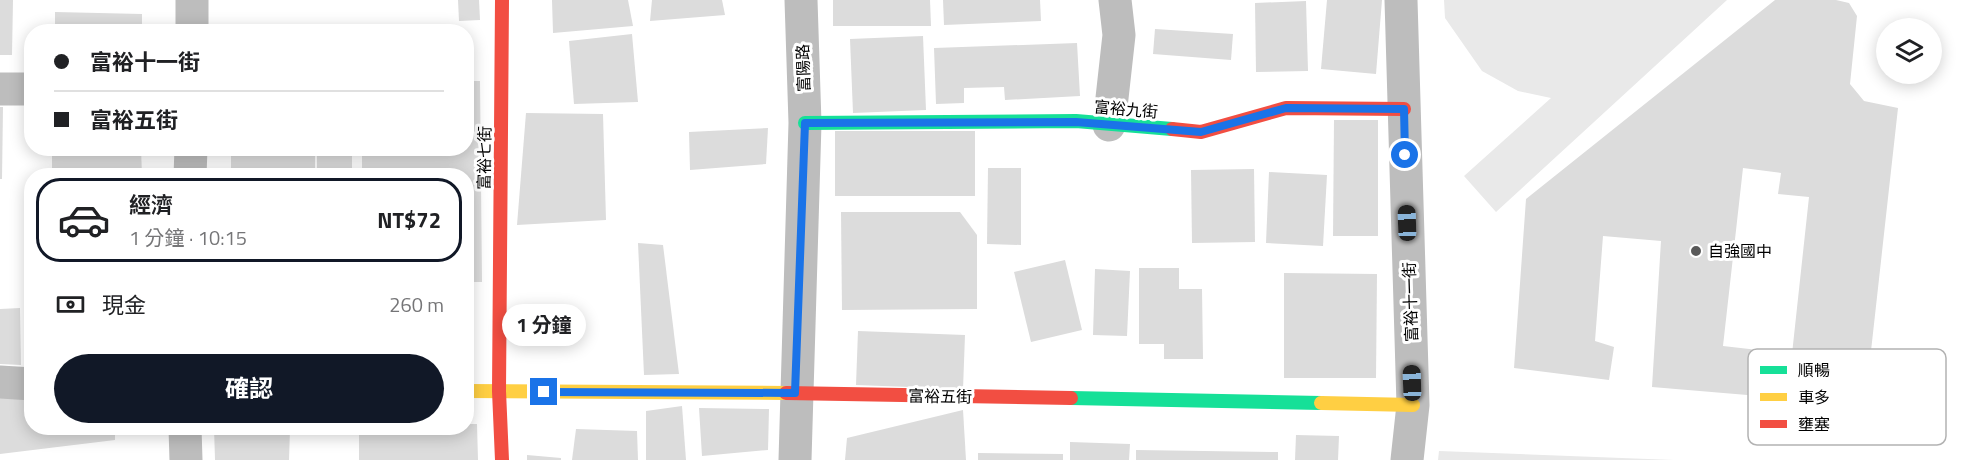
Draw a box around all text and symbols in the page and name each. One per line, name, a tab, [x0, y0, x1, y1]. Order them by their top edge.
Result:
map controls	[1876, 18, 1942, 84]
button: layers	[1876, 18, 1942, 84]
street label: 富陽路	[790, 44, 816, 92]
text: 富裕十一街	[90, 45, 200, 79]
street label: 富裕九街	[1093, 94, 1159, 124]
text: 富裕五街	[90, 103, 178, 137]
street label: 富裕七街	[471, 126, 497, 190]
route start	[1391, 141, 1418, 168]
text: 經濟	[129, 188, 173, 222]
icon: car	[57, 193, 111, 247]
text: NT$72	[377, 203, 441, 237]
car	[1397, 205, 1417, 241]
text: 1 分鐘 · 10:15	[129, 222, 247, 253]
place label: 自強國中	[1708, 239, 1772, 263]
marker: 自強國中	[1689, 244, 1703, 258]
street label: 富裕十一街	[1397, 262, 1423, 342]
icon: cash	[54, 288, 87, 321]
text: 現金	[102, 288, 146, 322]
text: 260 m	[389, 289, 444, 320]
callout: 1 分鐘	[502, 305, 586, 347]
text: 1 分鐘	[516, 309, 572, 340]
legend	[1748, 349, 1946, 445]
button: 確認	[54, 354, 444, 423]
text: 順暢	[1798, 358, 1830, 382]
car	[1402, 365, 1422, 401]
route end	[530, 378, 557, 405]
street label: 富裕五街	[908, 383, 972, 409]
text: 車多	[1798, 385, 1830, 409]
text: 壅塞	[1798, 412, 1830, 436]

